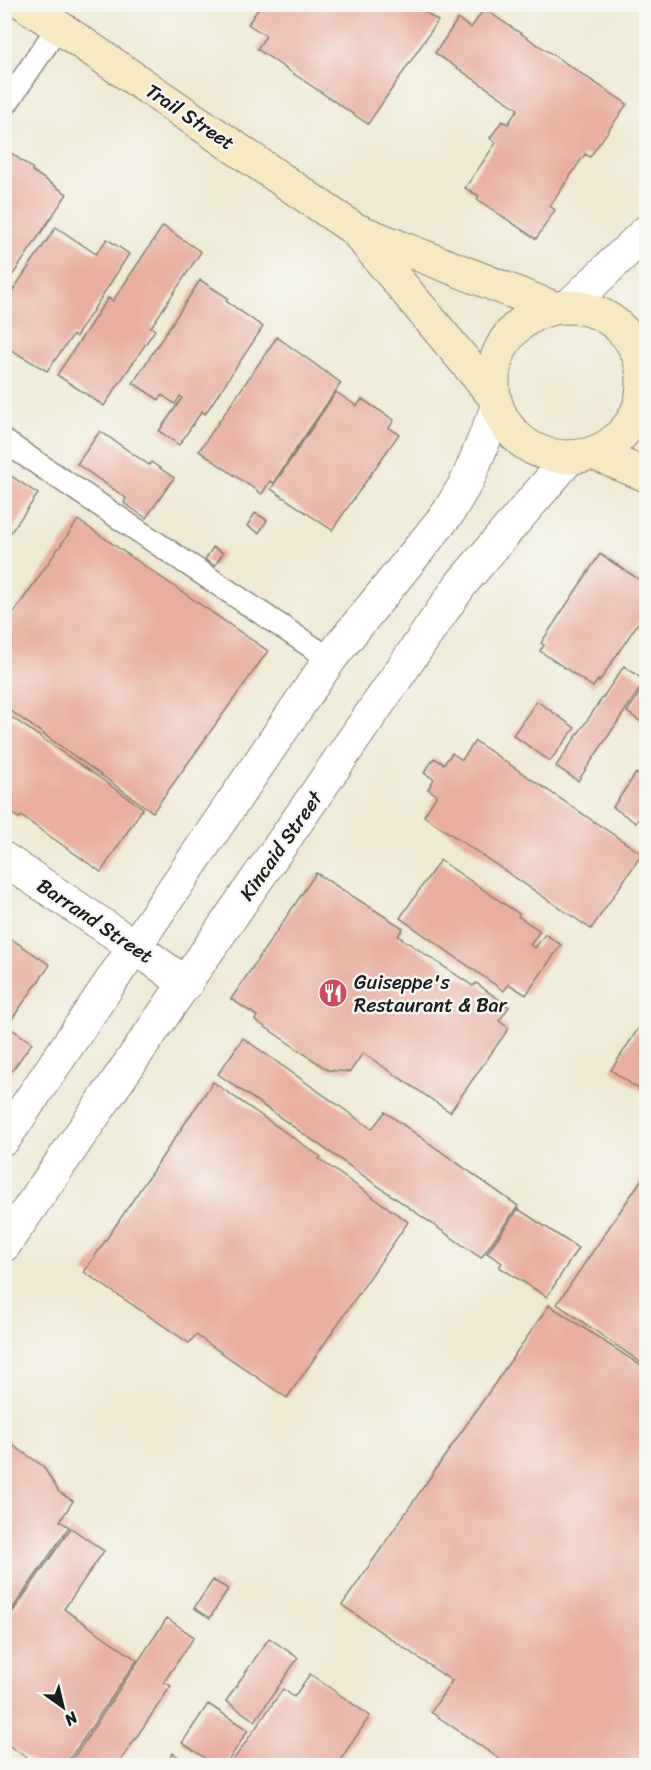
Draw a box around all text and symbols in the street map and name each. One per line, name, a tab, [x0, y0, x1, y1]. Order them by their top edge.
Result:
street label: Trail Street	[138, 74, 242, 160]
street label: Kincaid Street	[230, 783, 333, 908]
street label: Barrand Street	[29, 869, 161, 973]
place label: Guiseppe's Restaurant & Bar	[354, 965, 508, 1023]
restaurant icon: Guiseppe's Restaurant & Bar	[317, 977, 349, 1009]
north arrow	[33, 1677, 93, 1737]
text: N	[58, 1703, 85, 1735]

